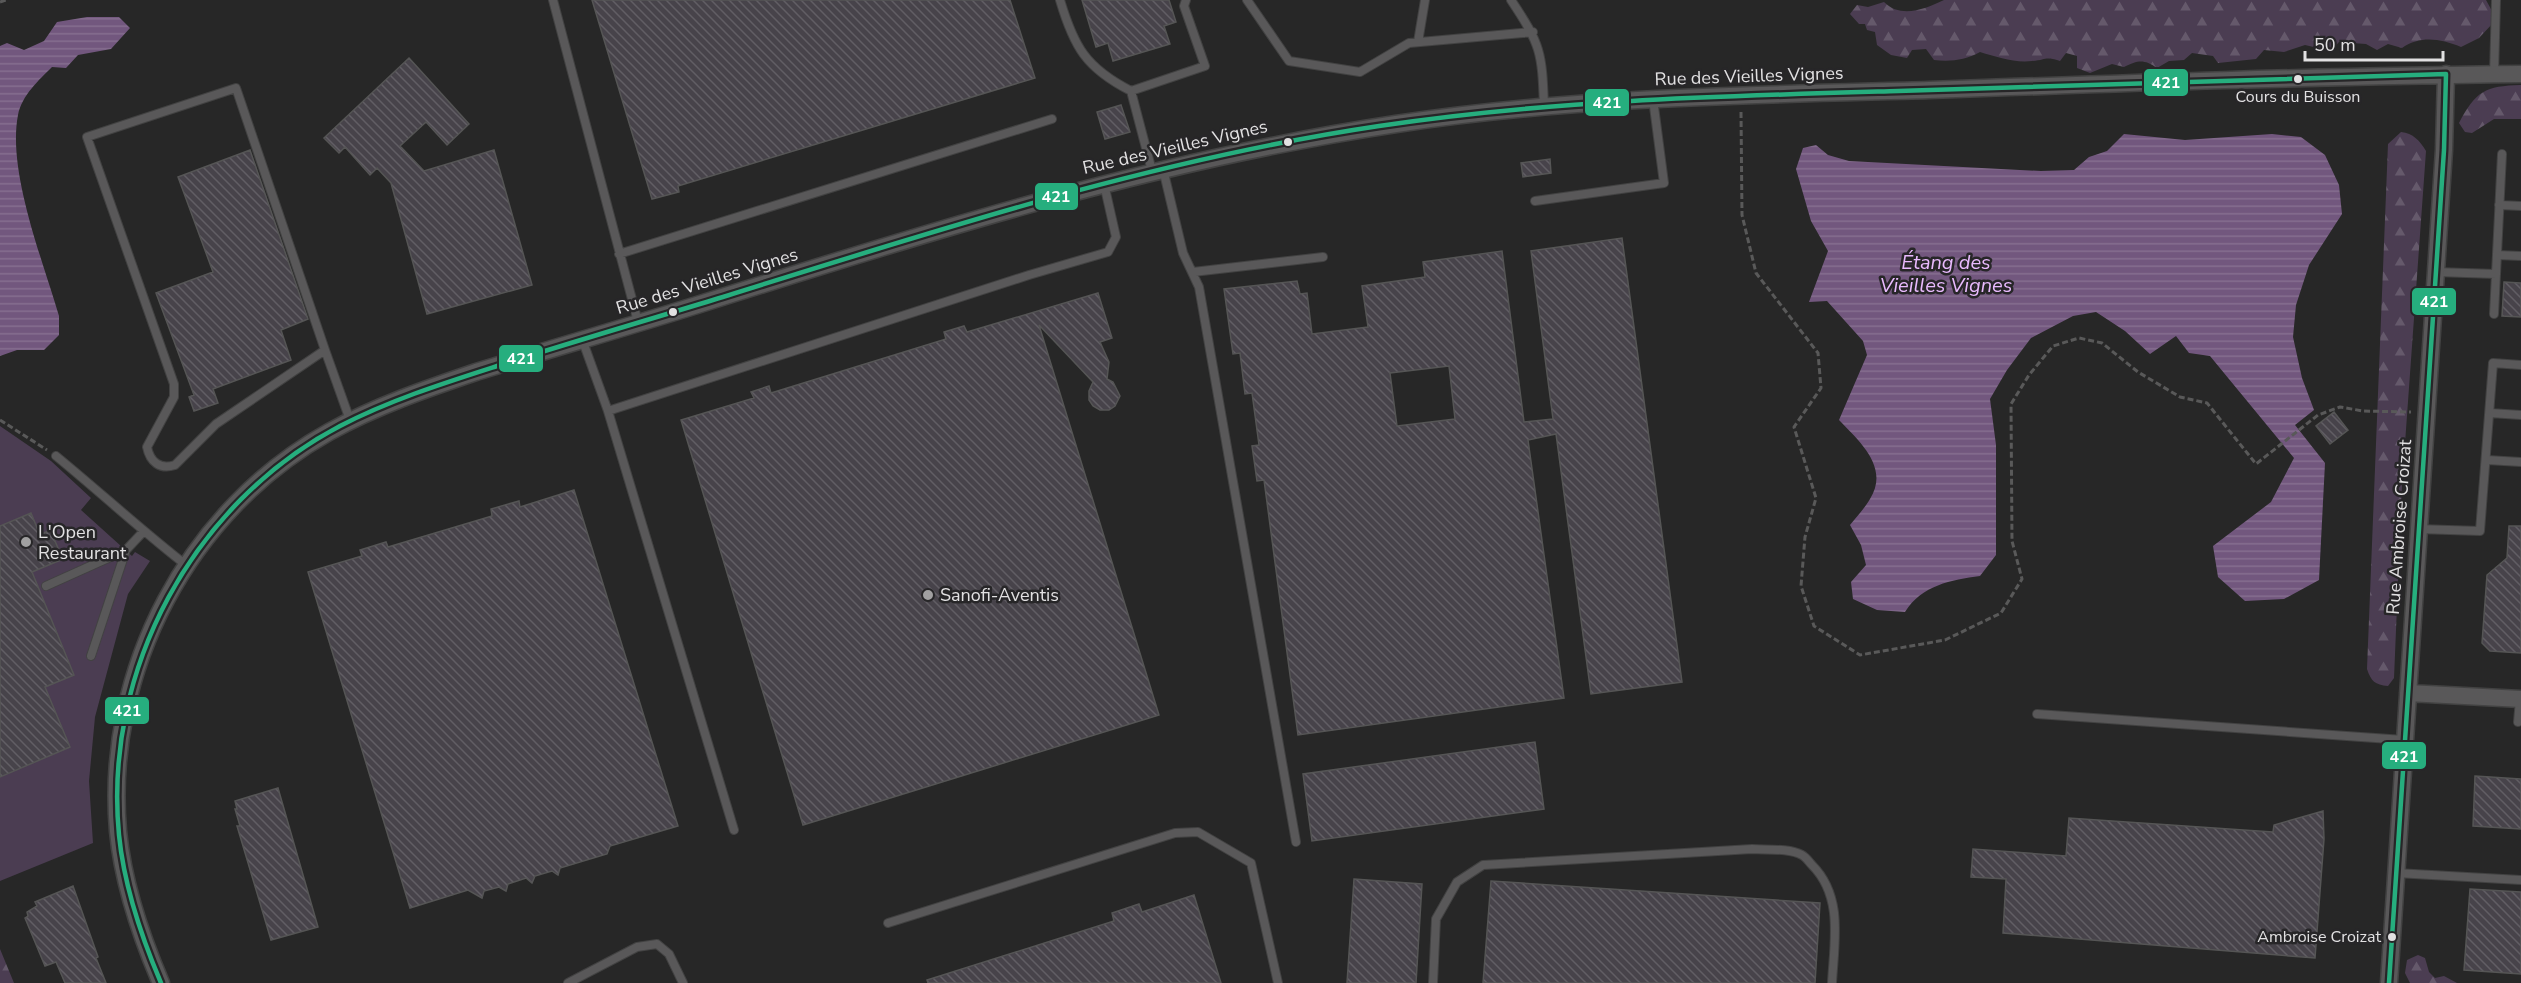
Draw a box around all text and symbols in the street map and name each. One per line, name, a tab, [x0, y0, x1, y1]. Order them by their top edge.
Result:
scale bar	[2305, 24, 2443, 62]
text: 50 m	[2314, 33, 2356, 57]
street label: Rue des Vieilles Vignes	[1654, 61, 1844, 91]
line badge: 421	[2143, 68, 2189, 97]
text: 421	[2152, 72, 2180, 94]
marker: Cours du Buisson	[2292, 73, 2304, 85]
place label: Cours du Buisson	[2236, 86, 2360, 108]
line badge: 421	[1584, 88, 1630, 117]
text: 421	[1593, 92, 1621, 114]
street label: Rue des Vieilles Vignes	[1080, 114, 1270, 180]
unlabelled marker	[1282, 136, 1294, 148]
line badge: 421	[1034, 182, 1079, 211]
text: 421	[1042, 186, 1070, 208]
street label: Rue des Vieilles Vignes	[613, 242, 801, 320]
water label: Étang des Vieilles Vignes	[1880, 249, 2012, 299]
line badge: 421	[2411, 287, 2457, 316]
text: 421	[2420, 291, 2448, 313]
unlabelled marker	[667, 306, 679, 318]
line badge: 421	[498, 344, 544, 373]
text: 421	[507, 348, 535, 370]
street label: Rue Ambroise Croizat	[2381, 438, 2417, 615]
place label: L'Open Restaurant	[38, 520, 127, 565]
marker: L'Open Restaurant	[19, 535, 33, 549]
place label: Sanofi-Aventis	[940, 583, 1059, 607]
marker: Sanofi-Aventis	[921, 588, 935, 602]
line badge: 421	[104, 696, 150, 725]
text: 421	[113, 700, 141, 722]
line badge: 421	[2381, 741, 2427, 770]
text: 421	[2390, 746, 2418, 768]
place label: Ambroise Croizat	[2257, 926, 2381, 948]
marker: Ambroise Croizat	[2386, 931, 2398, 943]

